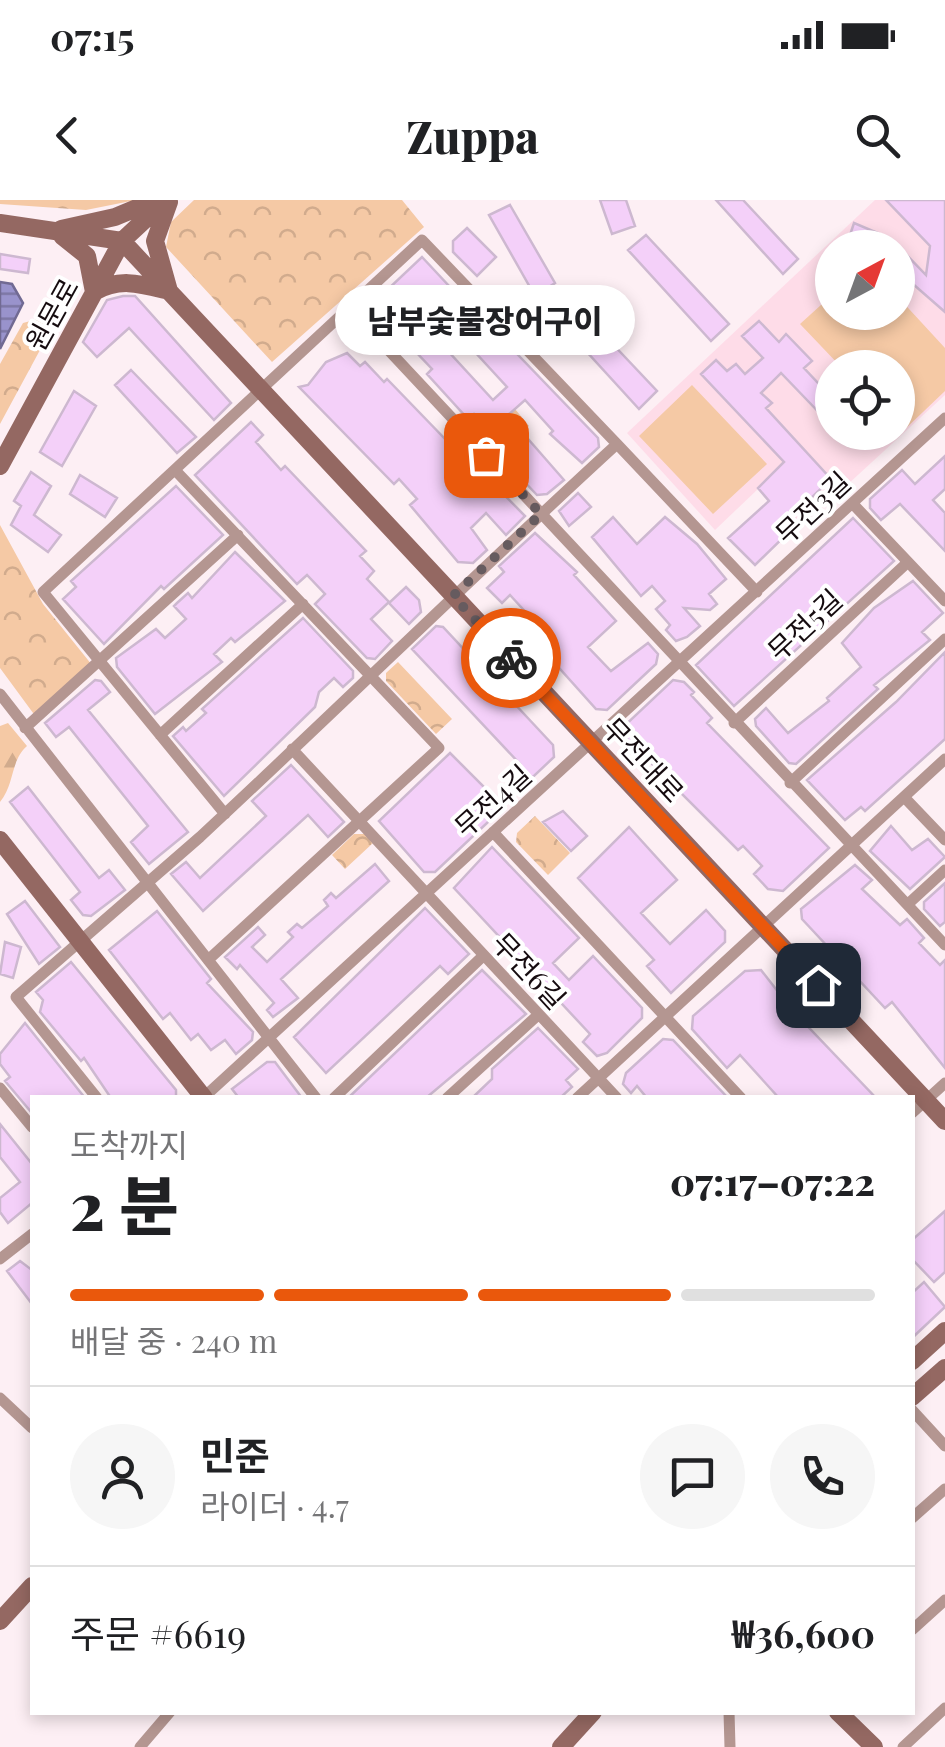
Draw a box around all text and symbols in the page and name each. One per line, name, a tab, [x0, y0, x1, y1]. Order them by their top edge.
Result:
text: 07:15	[50, 10, 134, 61]
text: Zuppa	[406, 105, 539, 165]
icon: back	[40, 108, 95, 163]
icon: search	[850, 108, 905, 163]
north arrow	[815, 230, 915, 330]
map controls	[815, 230, 915, 450]
street label: 원문로	[16, 271, 86, 357]
callout: 남부숯불장어구이	[336, 285, 636, 355]
text: 남부숯불장어구이	[367, 298, 603, 341]
button: locate	[815, 350, 915, 450]
pin	[444, 413, 529, 498]
icon: bag	[459, 428, 514, 483]
street label: 무전3길	[767, 463, 857, 551]
street label: 무전5길	[759, 580, 849, 668]
courier	[461, 608, 561, 708]
icon: bike	[484, 631, 539, 686]
street label: 무전대로	[595, 709, 693, 809]
street label: 무전4길	[446, 756, 538, 844]
street label: 무전6길	[485, 924, 575, 1016]
pin	[776, 943, 861, 1028]
icon: home	[791, 958, 846, 1013]
text: 도착까지	[70, 1122, 188, 1165]
text: 07:17–07:22	[670, 1155, 875, 1206]
text: 2 분	[70, 1160, 179, 1246]
text: 배달 중 · 240 m	[70, 1318, 277, 1361]
button: person	[70, 1424, 175, 1529]
button: chat	[640, 1424, 745, 1529]
button: phone	[770, 1424, 875, 1529]
text: 민준	[200, 1429, 270, 1480]
text: 라이더 · 4.7	[200, 1483, 349, 1526]
text: 주문 #6619	[70, 1607, 246, 1658]
text: ₩36,600	[732, 1607, 875, 1658]

